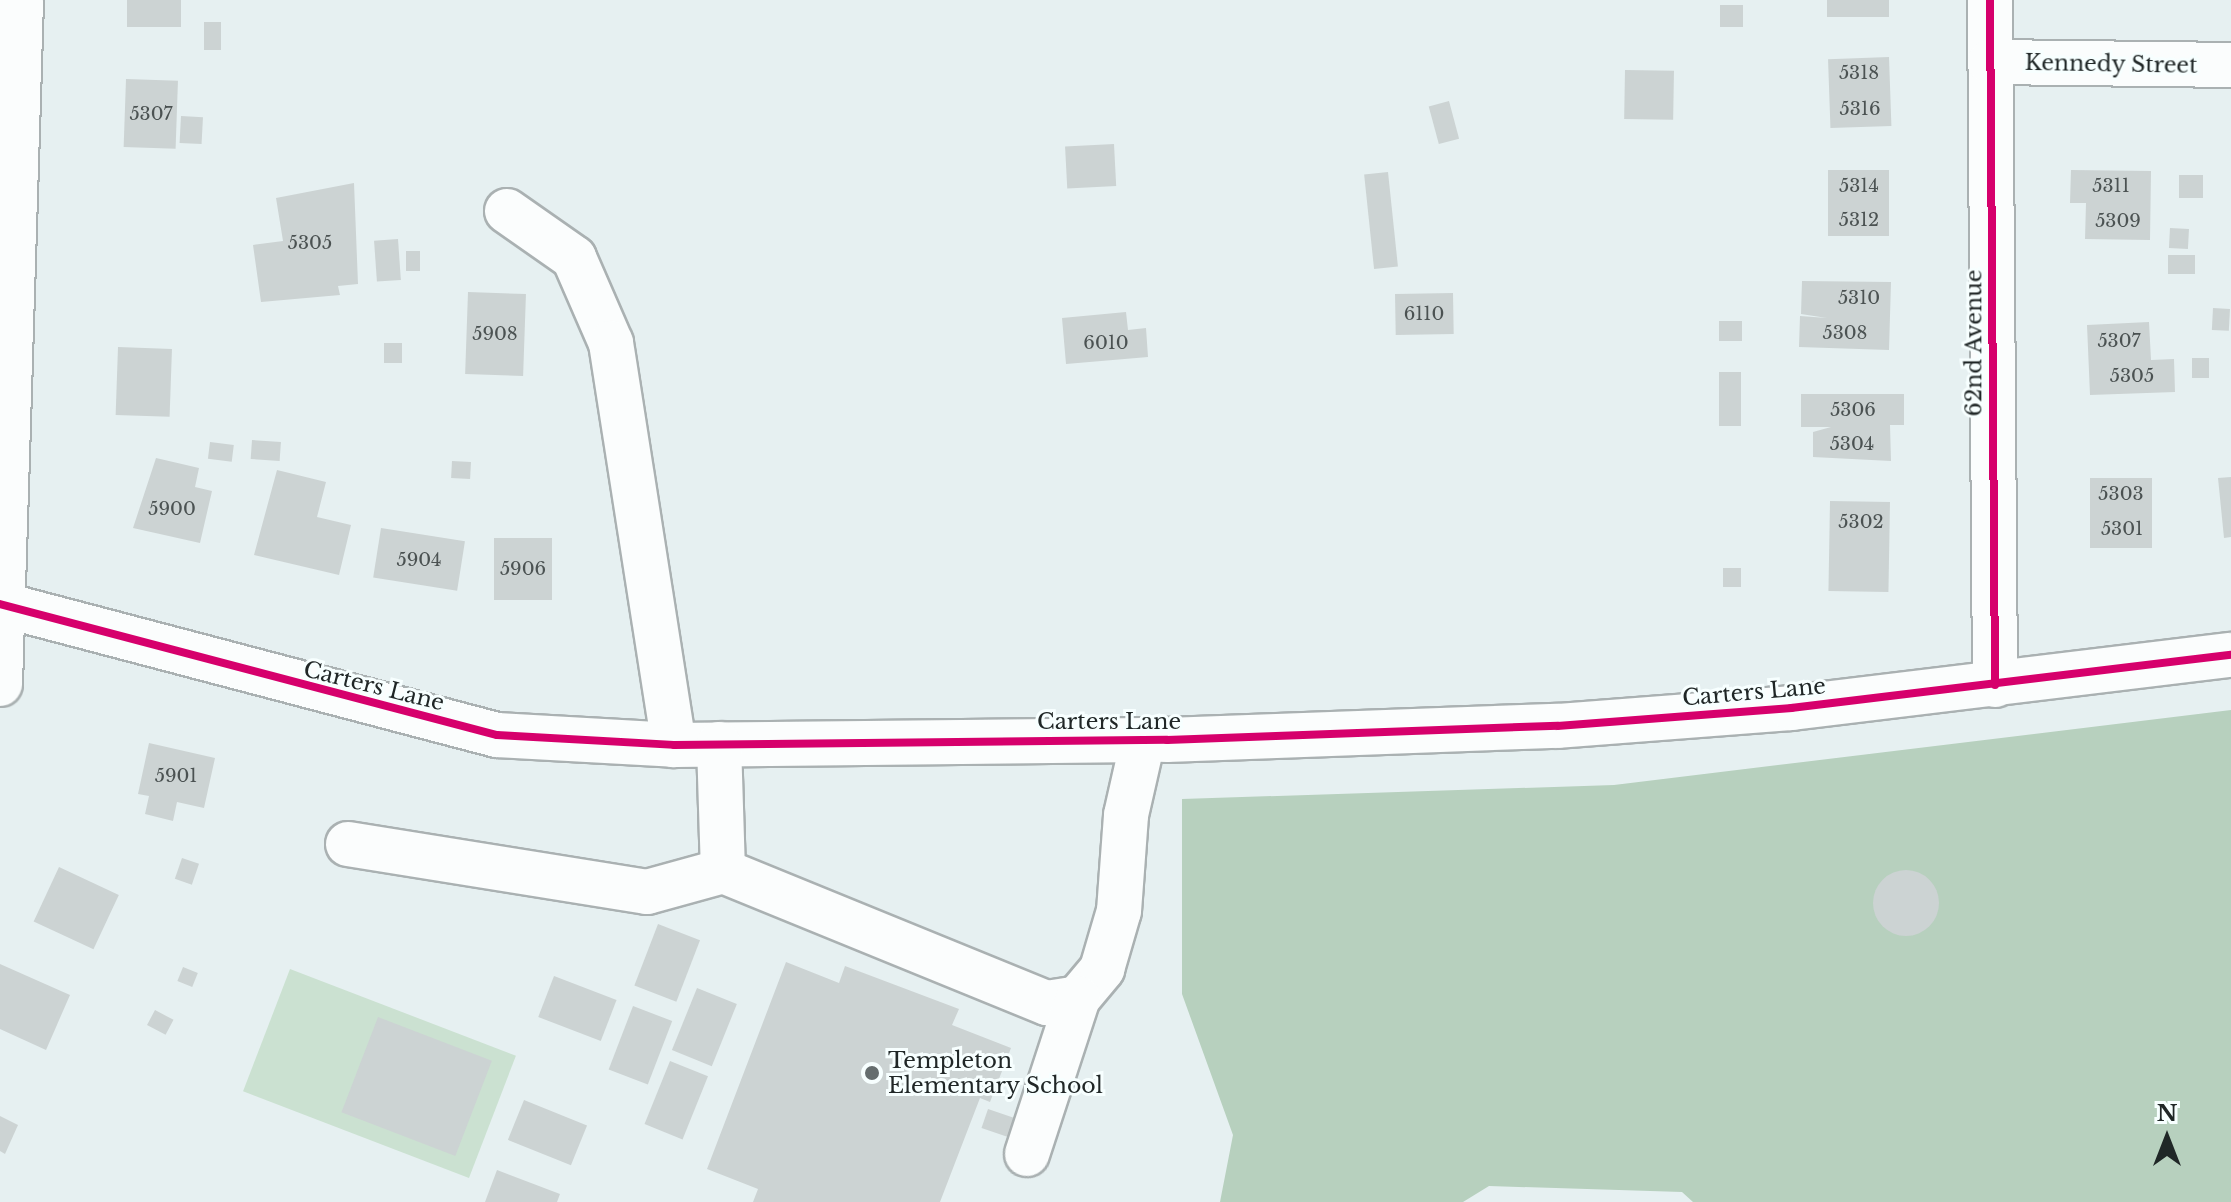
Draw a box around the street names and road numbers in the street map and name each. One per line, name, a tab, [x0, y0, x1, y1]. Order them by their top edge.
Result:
street label: Kennedy Street	[2024, 49, 2198, 79]
street label: 62nd Avenue	[1961, 269, 1987, 417]
street label: Carters Lane	[301, 656, 447, 716]
street label: Carters Lane	[1681, 673, 1827, 711]
street label: Carters Lane	[1037, 709, 1181, 735]

